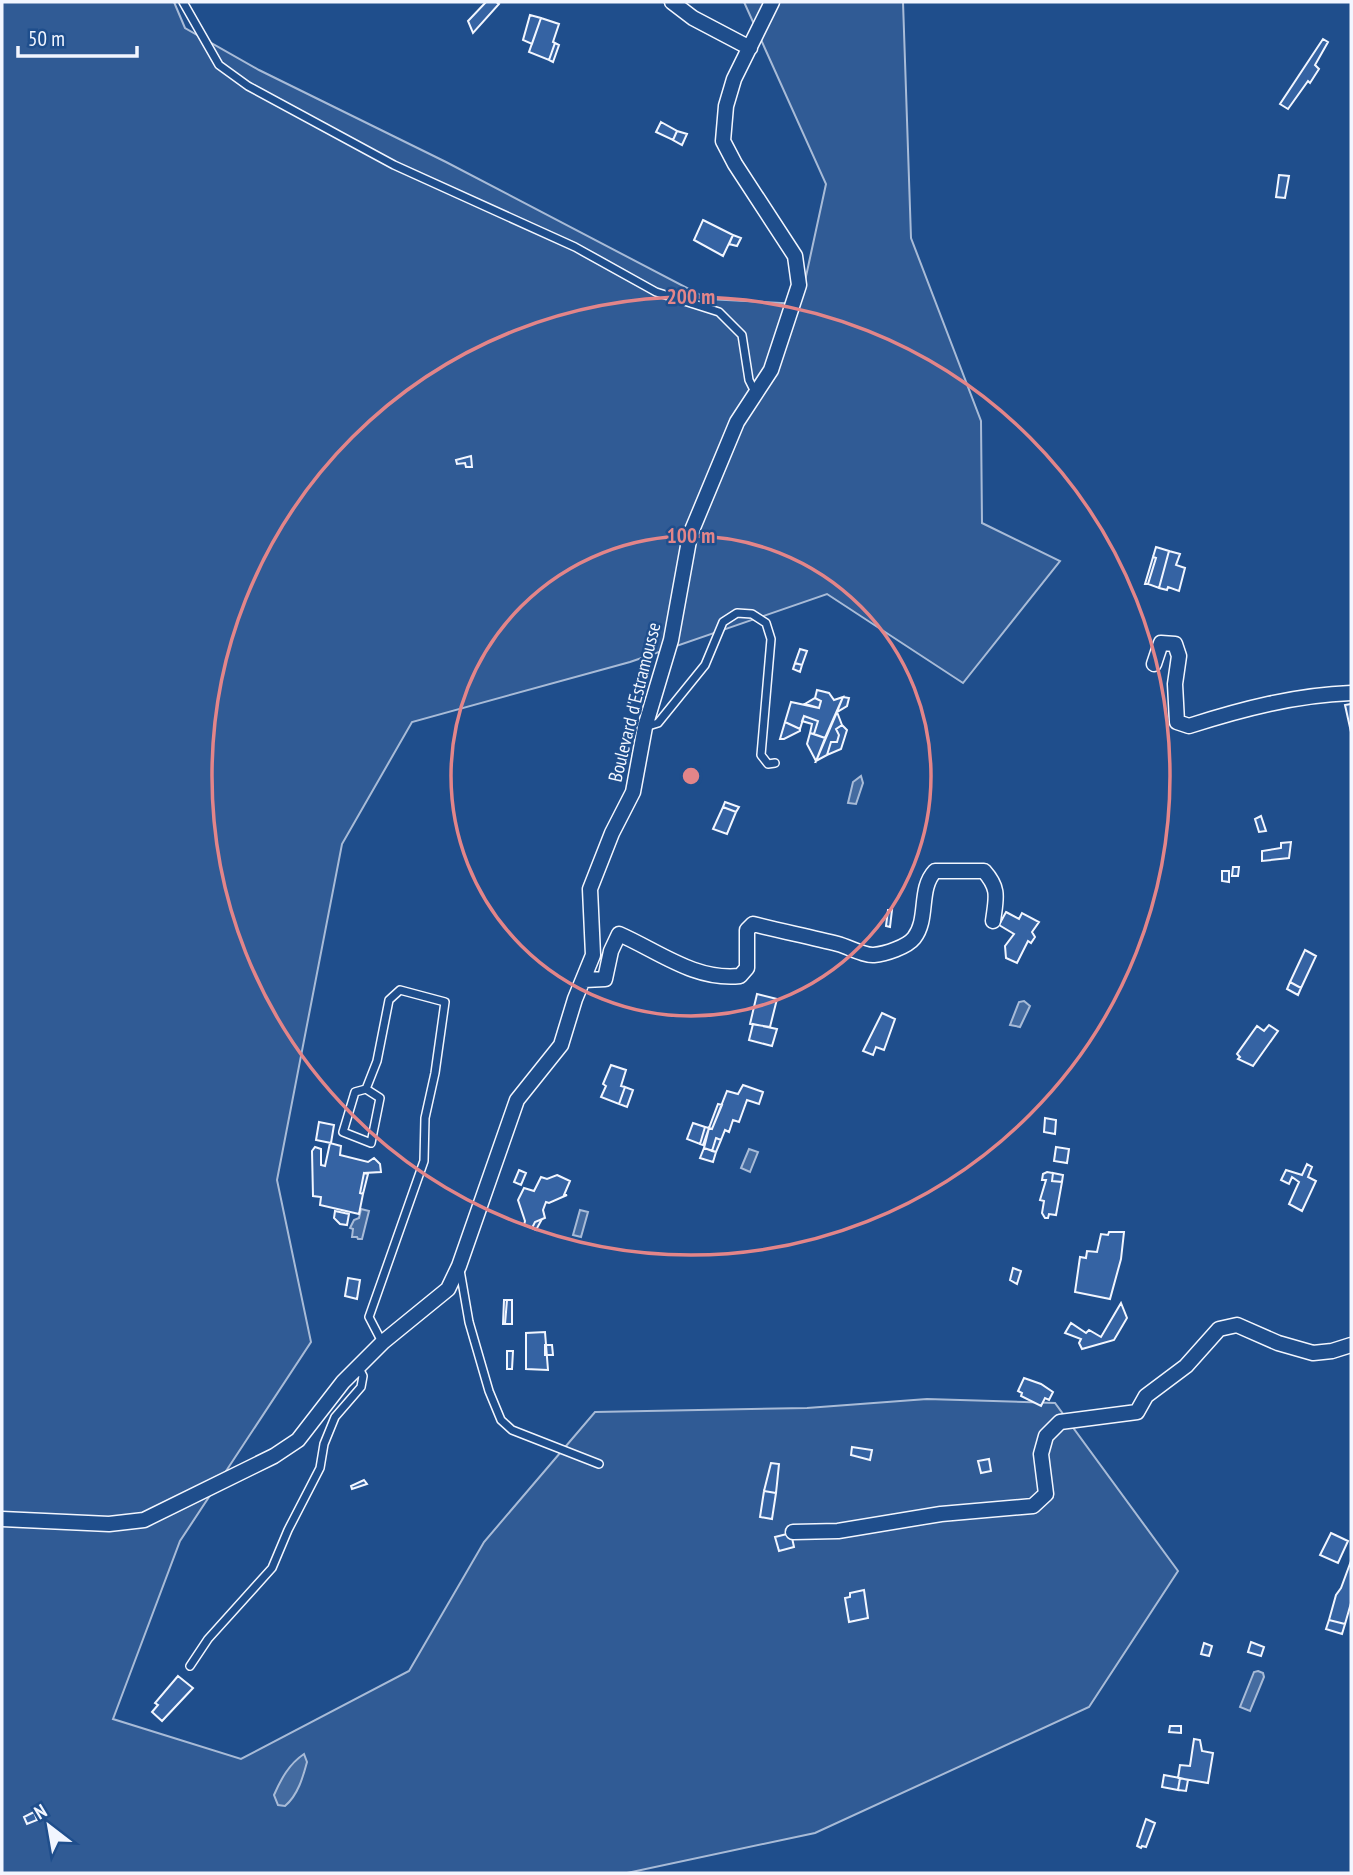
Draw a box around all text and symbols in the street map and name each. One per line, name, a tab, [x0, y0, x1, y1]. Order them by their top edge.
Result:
scale bar	[18, 14, 136, 58]
text: 50 m	[28, 25, 65, 52]
text: 200 m	[667, 283, 715, 310]
text: 100 m	[667, 522, 715, 549]
street label: Boulevard d'Estramousse	[603, 620, 665, 784]
centre of rings	[679, 764, 703, 788]
north arrow	[14, 1791, 84, 1861]
text: N	[30, 1798, 51, 1824]

